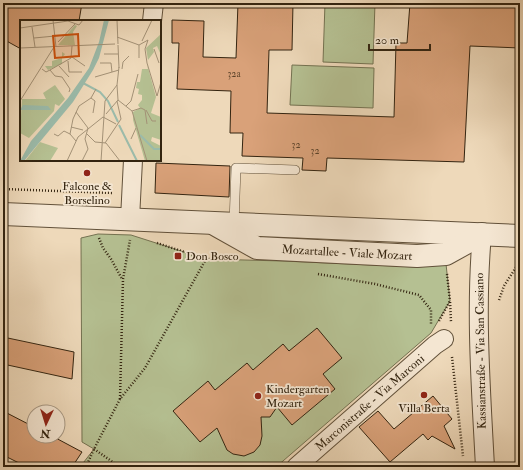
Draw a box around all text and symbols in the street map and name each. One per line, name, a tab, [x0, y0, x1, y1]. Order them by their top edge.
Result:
inset map	[20, 20, 161, 161]
scale bar	[369, 26, 430, 52]
text: 20 m	[375, 33, 400, 48]
house number: 32a	[227, 68, 241, 80]
house number: 32	[292, 139, 300, 151]
house number: 32	[311, 145, 319, 157]
marker: Falcone & Borselino	[82, 168, 92, 178]
place label: Falcone & Borselino	[62, 179, 112, 208]
street label: Mozartallee - Viale Mozart	[281, 242, 413, 264]
place label: Don Bosco	[186, 249, 239, 264]
marker: Don Bosco	[173, 251, 183, 261]
street label: Kassianstraße - Via San Cassiano	[472, 273, 490, 429]
street label: Marconistraße - Via Marconi	[312, 351, 428, 455]
place label: Kindergarten Mozart	[266, 382, 329, 411]
marker: Villa Berta	[419, 390, 429, 400]
marker: Kindergarten Mozart	[253, 391, 263, 401]
place label: Villa Berta	[398, 401, 451, 416]
north arrow	[26, 404, 66, 444]
text: N	[39, 427, 52, 440]

